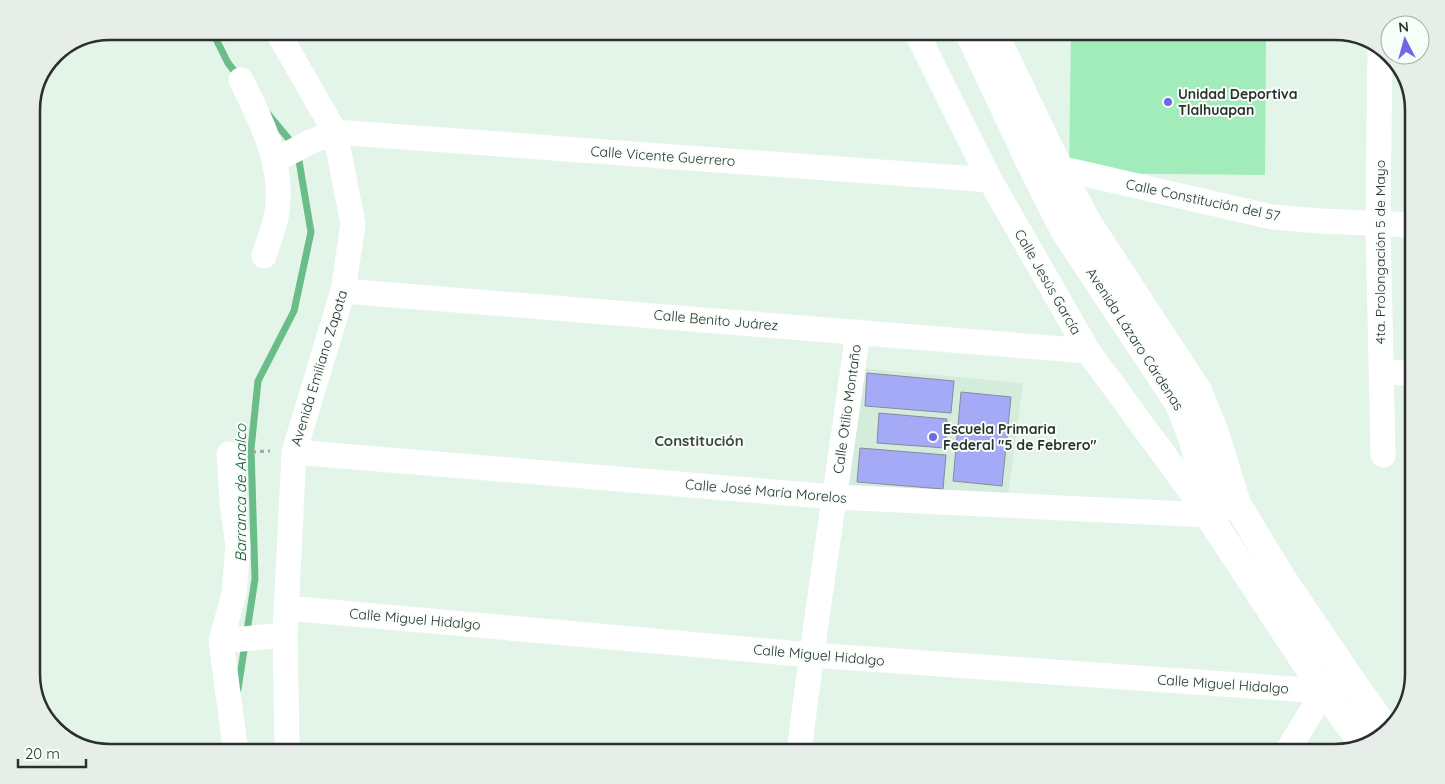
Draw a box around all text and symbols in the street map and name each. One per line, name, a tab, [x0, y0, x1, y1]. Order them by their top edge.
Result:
north arrow	[1380, 15, 1430, 65]
text: N	[1398, 18, 1410, 37]
place label: Unidad Deportiva Tlalhuapan	[1178, 85, 1297, 119]
marker: Unidad Deportiva Tlalhuapan	[1162, 96, 1174, 108]
street label: Calle Vicente Guerrero	[590, 142, 736, 170]
street label: 4ta. Prolongación 5 de Mayo	[1371, 160, 1389, 344]
street label: Calle Constitución del 57	[1124, 175, 1282, 225]
street label: Calle Jesús García	[1011, 226, 1085, 338]
street label: Avenida Lázaro Cárdenas	[1082, 264, 1188, 414]
street label: Avenida Emiliano Zapata	[287, 288, 351, 448]
street label: Calle Benito Juárez	[653, 306, 779, 334]
street label: Calle Otilio Montaño	[829, 343, 865, 475]
place label: Escuela Primaria Federal "5 de Febrero"	[943, 420, 1097, 454]
water label: Barranca de Analco	[231, 423, 250, 562]
district label: Constitución	[654, 431, 744, 450]
marker: Escuela Primaria Federal "5 de Febrero"	[927, 431, 939, 443]
street label: Calle José María Morelos	[684, 475, 848, 507]
street label: Calle Miguel Hidalgo	[349, 604, 481, 634]
street label: Calle Miguel Hidalgo	[753, 640, 885, 670]
street label: Calle Miguel Hidalgo	[1157, 670, 1289, 698]
scale bar	[18, 736, 85, 768]
text: 20 m	[25, 744, 60, 763]

